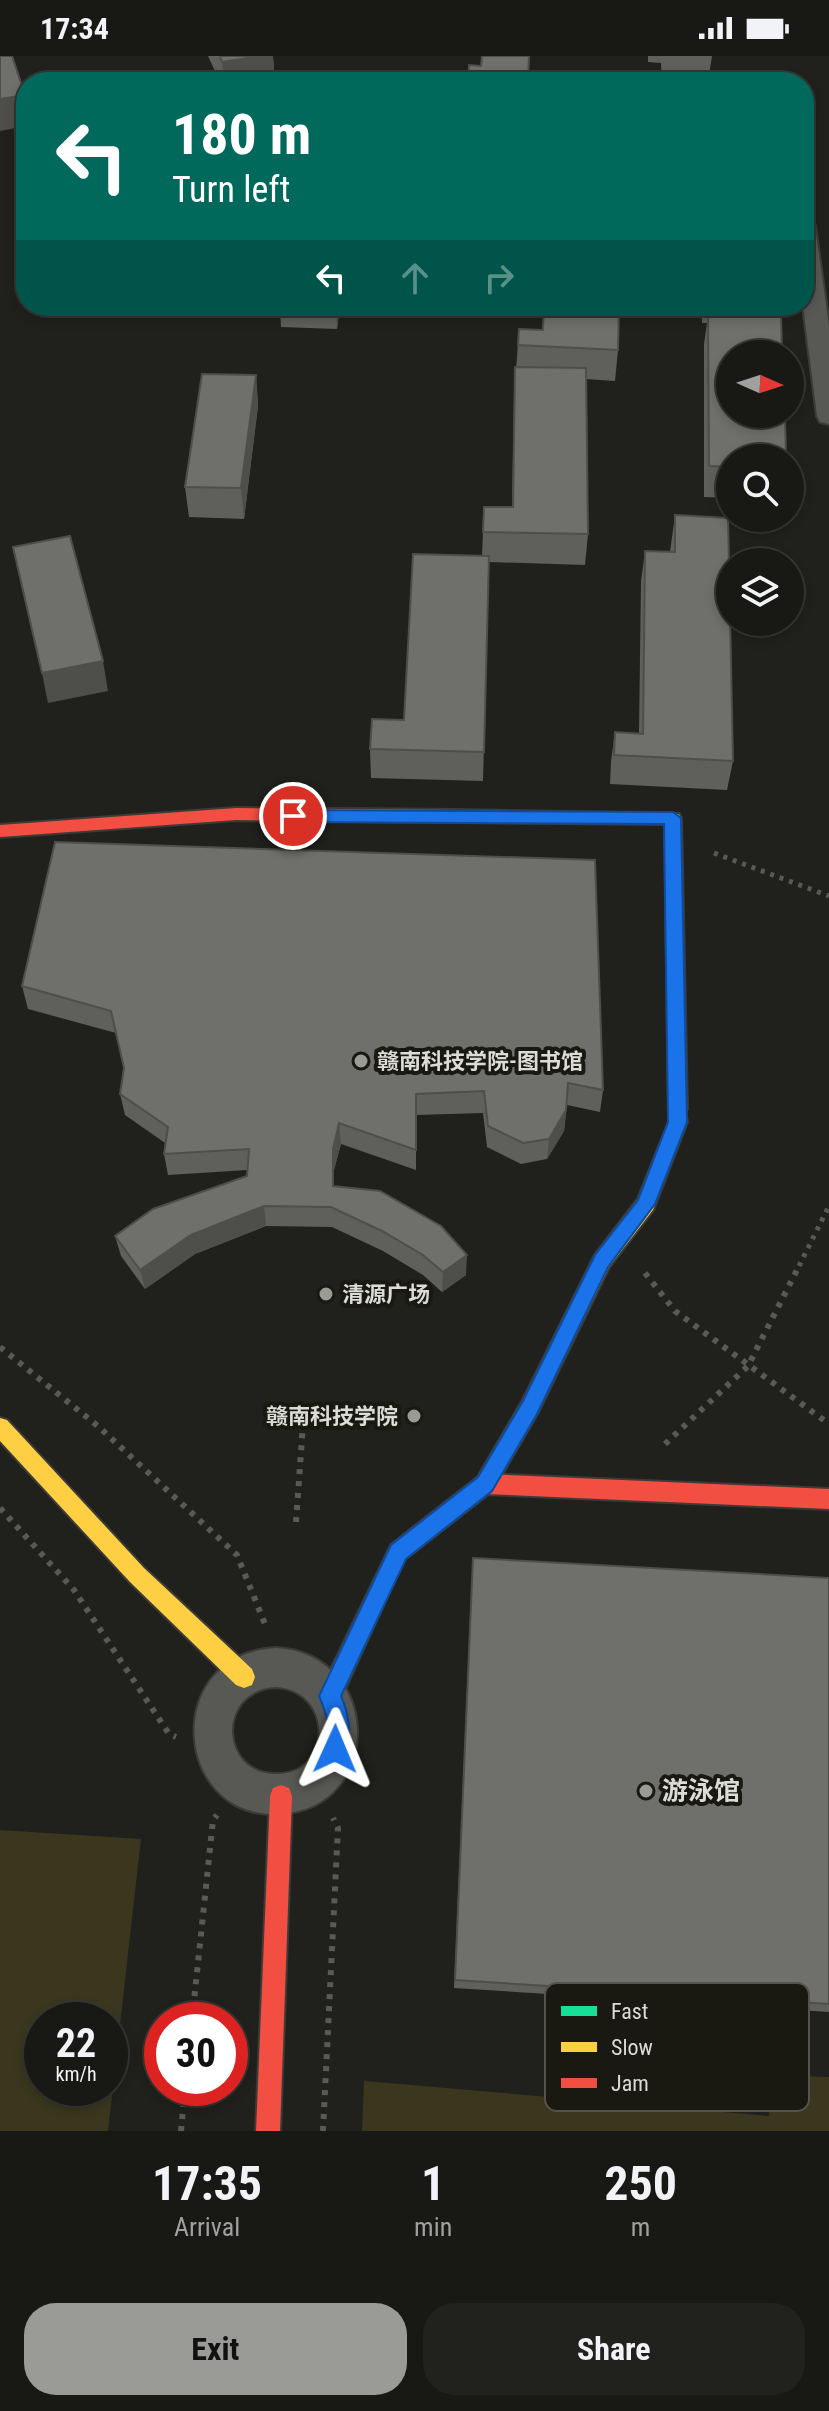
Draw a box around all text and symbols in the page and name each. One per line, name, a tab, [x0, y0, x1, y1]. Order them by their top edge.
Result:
text: 17:34	[40, 11, 109, 46]
text: 180 m	[172, 102, 311, 168]
icon: left	[40, 104, 144, 208]
text: Turn left	[172, 169, 290, 211]
icon: left	[309, 256, 353, 300]
icon: ahead	[393, 256, 437, 300]
icon: right	[477, 256, 521, 300]
north arrow	[716, 340, 804, 428]
map controls	[716, 340, 804, 636]
button: search	[716, 444, 804, 532]
button: layers	[716, 548, 804, 636]
pin	[259, 782, 327, 850]
icon: arrive	[271, 794, 315, 838]
place label: 赣南科技学院-图书馆	[377, 1049, 583, 1074]
marker: 赣南科技学院-图书馆	[352, 1052, 370, 1070]
place label: 清源广场	[342, 1282, 430, 1307]
marker: 清源广场	[317, 1285, 335, 1303]
place label: 赣南科技学院	[266, 1404, 398, 1429]
marker: 赣南科技学院	[405, 1407, 423, 1425]
position arrow	[293, 1707, 377, 1791]
place label: 游泳馆	[662, 1776, 740, 1806]
marker: 游泳馆	[637, 1782, 655, 1800]
legend	[545, 1983, 809, 2111]
text: Fast	[611, 1999, 648, 2024]
speed limit sign: 30	[144, 2002, 248, 2106]
text: 22	[56, 2020, 96, 2067]
text: Slow	[611, 2035, 653, 2060]
text: km/h	[55, 2062, 97, 2086]
text: Jam	[611, 2071, 649, 2096]
text: 17:35	[152, 2155, 262, 2212]
text: 1	[421, 2155, 445, 2212]
text: 250	[604, 2155, 677, 2212]
text: Arrival	[174, 2212, 240, 2242]
text: min	[414, 2212, 452, 2242]
text: m	[631, 2212, 650, 2242]
button: Exit	[24, 2303, 407, 2395]
button: Share	[423, 2303, 805, 2395]

